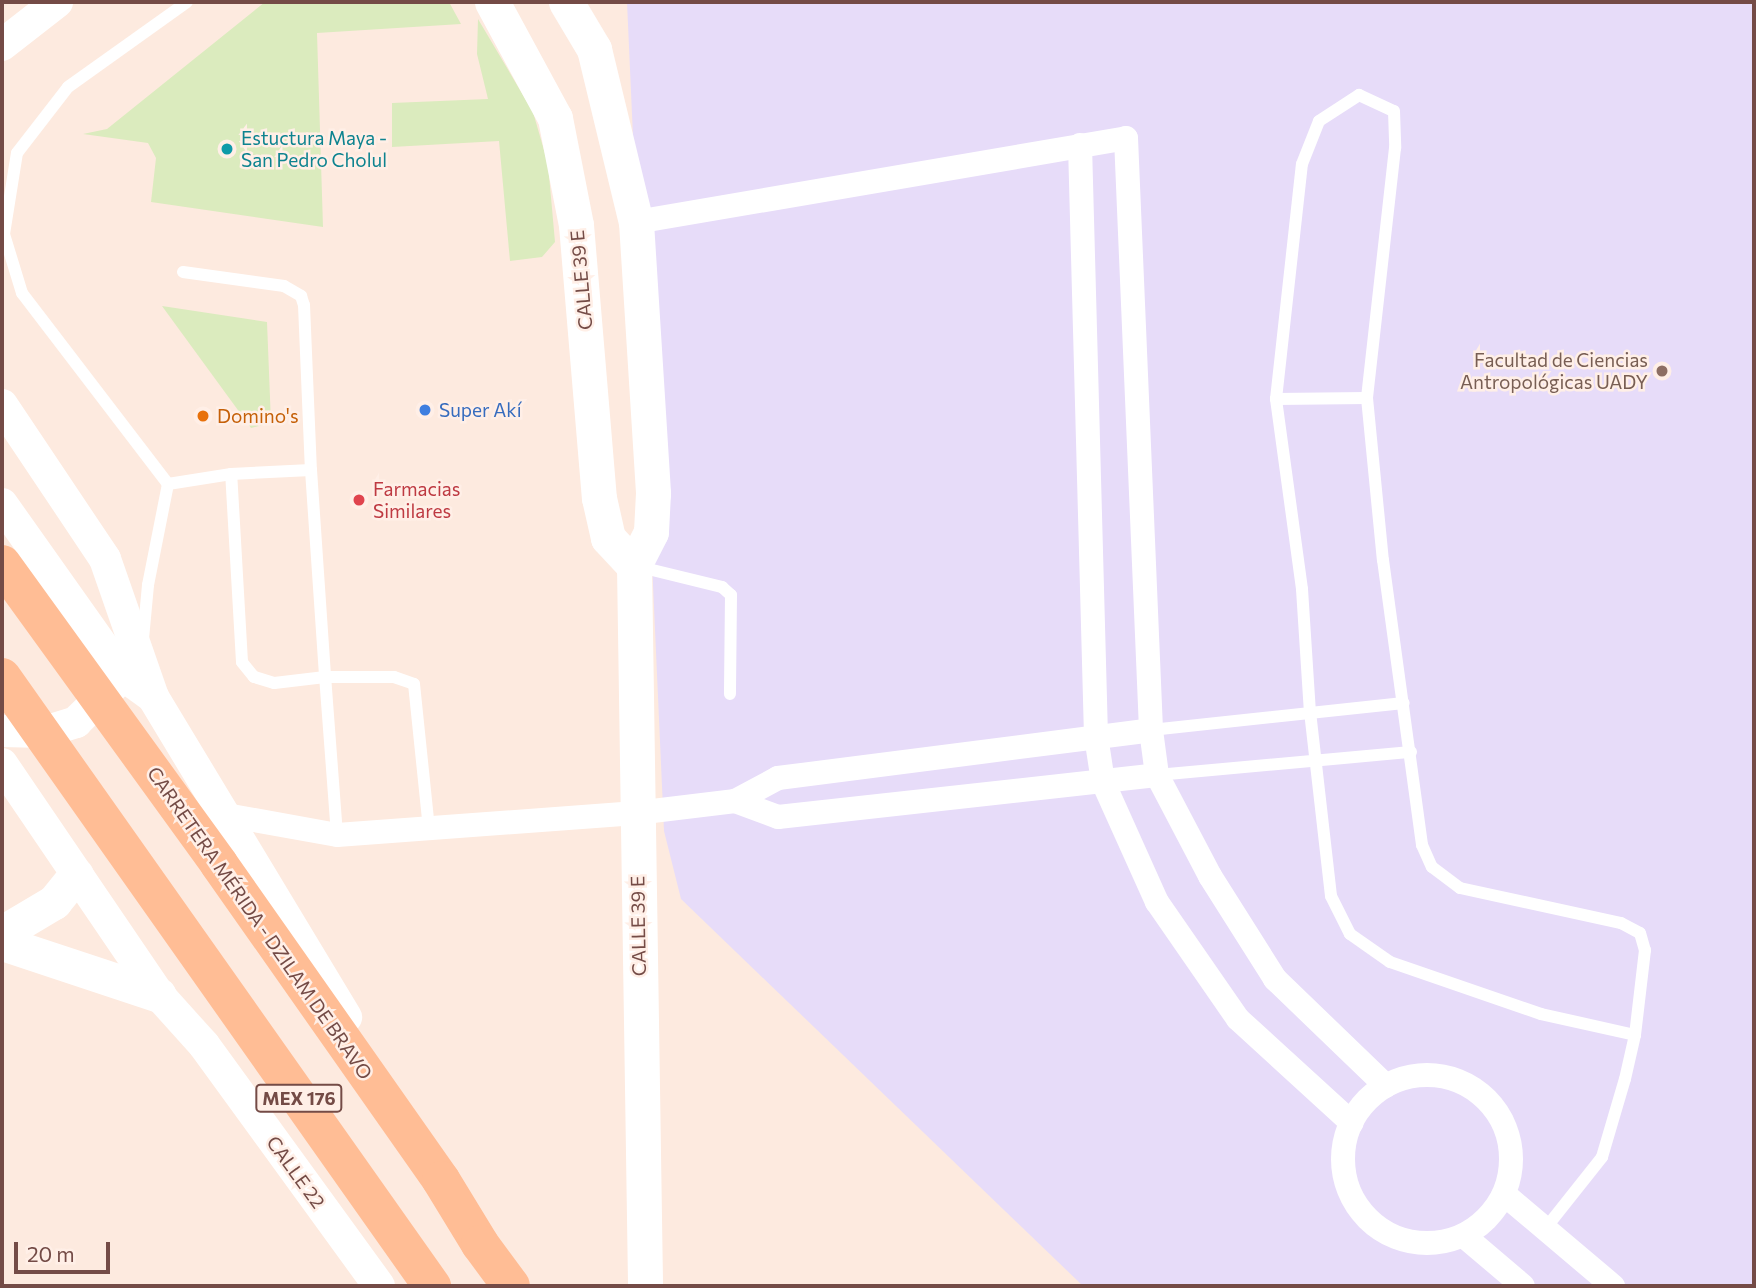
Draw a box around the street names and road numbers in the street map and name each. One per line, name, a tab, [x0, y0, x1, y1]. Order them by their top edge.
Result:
street label: CALLE 39 E	[565, 229, 597, 331]
street label: CARRETERA MÉRIDA - DZILAM DE BRAVO	[143, 762, 377, 1084]
street label: CALLE 39 E	[626, 876, 650, 976]
road number: MEX 176	[255, 1084, 343, 1112]
street label: CALLE 22	[262, 1131, 330, 1213]

